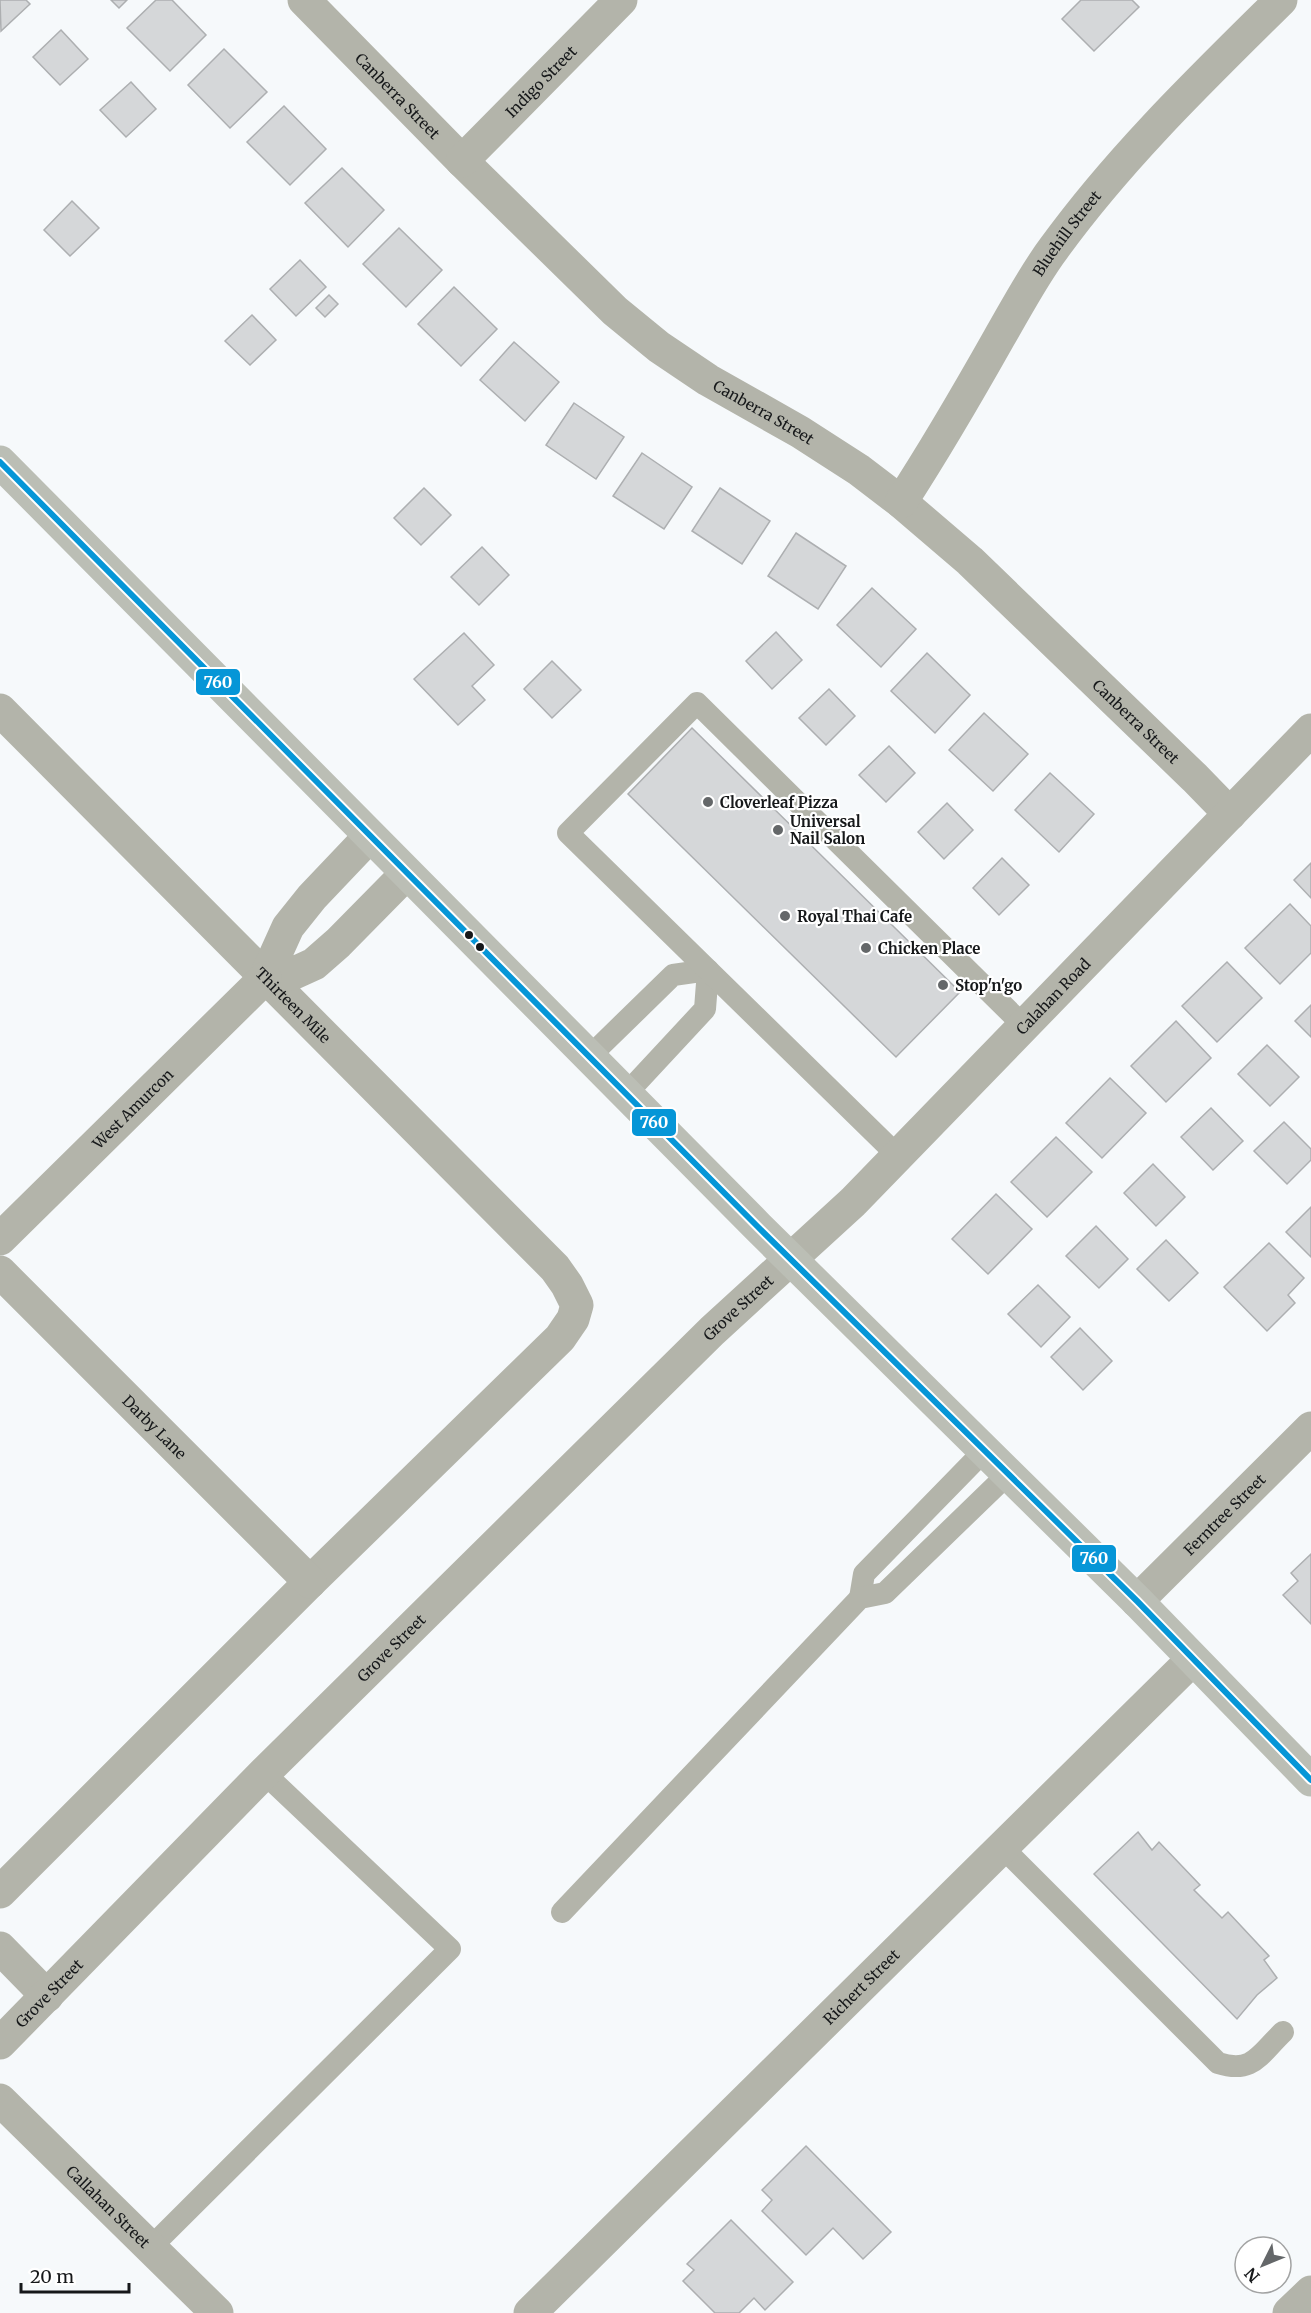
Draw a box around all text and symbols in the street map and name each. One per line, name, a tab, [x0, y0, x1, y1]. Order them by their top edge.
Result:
street label: Indigo Street	[501, 41, 580, 121]
street label: Canberra Street	[352, 49, 444, 143]
street label: Bluehill Street	[1028, 186, 1105, 279]
street label: Canberra Street	[710, 376, 818, 448]
line badge: 760	[195, 668, 241, 696]
text: 760	[204, 672, 232, 692]
street label: Canberra Street	[1089, 675, 1183, 767]
place label: Cloverleaf Pizza	[720, 793, 839, 812]
marker: Cloverleaf Pizza	[701, 795, 715, 809]
place label: Universal Nail Salon	[790, 812, 865, 848]
marker: Universal Nail Salon	[771, 823, 785, 837]
place label: Royal Thai Cafe	[797, 907, 912, 926]
marker: Royal Thai Cafe	[778, 909, 792, 923]
unlabelled marker	[463, 929, 475, 941]
place label: Chicken Place	[878, 939, 980, 958]
unlabelled marker	[474, 941, 486, 953]
marker: Chicken Place	[859, 941, 873, 955]
street label: Calahan Road	[1012, 954, 1094, 1038]
street label: Thirteen Mile	[252, 963, 335, 1047]
place label: Stop'n'go	[955, 976, 1022, 995]
marker: Stop'n'go	[936, 978, 950, 992]
street label: West Amurcon	[87, 1064, 177, 1153]
line badge: 760	[631, 1108, 677, 1137]
text: 760	[640, 1112, 668, 1132]
street label: Grove Street	[699, 1270, 777, 1344]
street label: Darby Lane	[119, 1391, 191, 1463]
street label: Ferntree Street	[1179, 1469, 1269, 1559]
line badge: 760	[1071, 1544, 1117, 1573]
text: 760	[1080, 1548, 1108, 1568]
street label: Grove Street	[353, 1610, 429, 1686]
street label: Richert Street	[819, 1945, 903, 2028]
street label: Grove Street	[11, 1955, 87, 2031]
street label: Callahan Street	[63, 2161, 154, 2252]
north arrow	[1233, 2235, 1293, 2295]
scale bar	[21, 2256, 129, 2294]
text: N	[1240, 2264, 1264, 2287]
text: 20 m	[30, 2265, 74, 2288]

